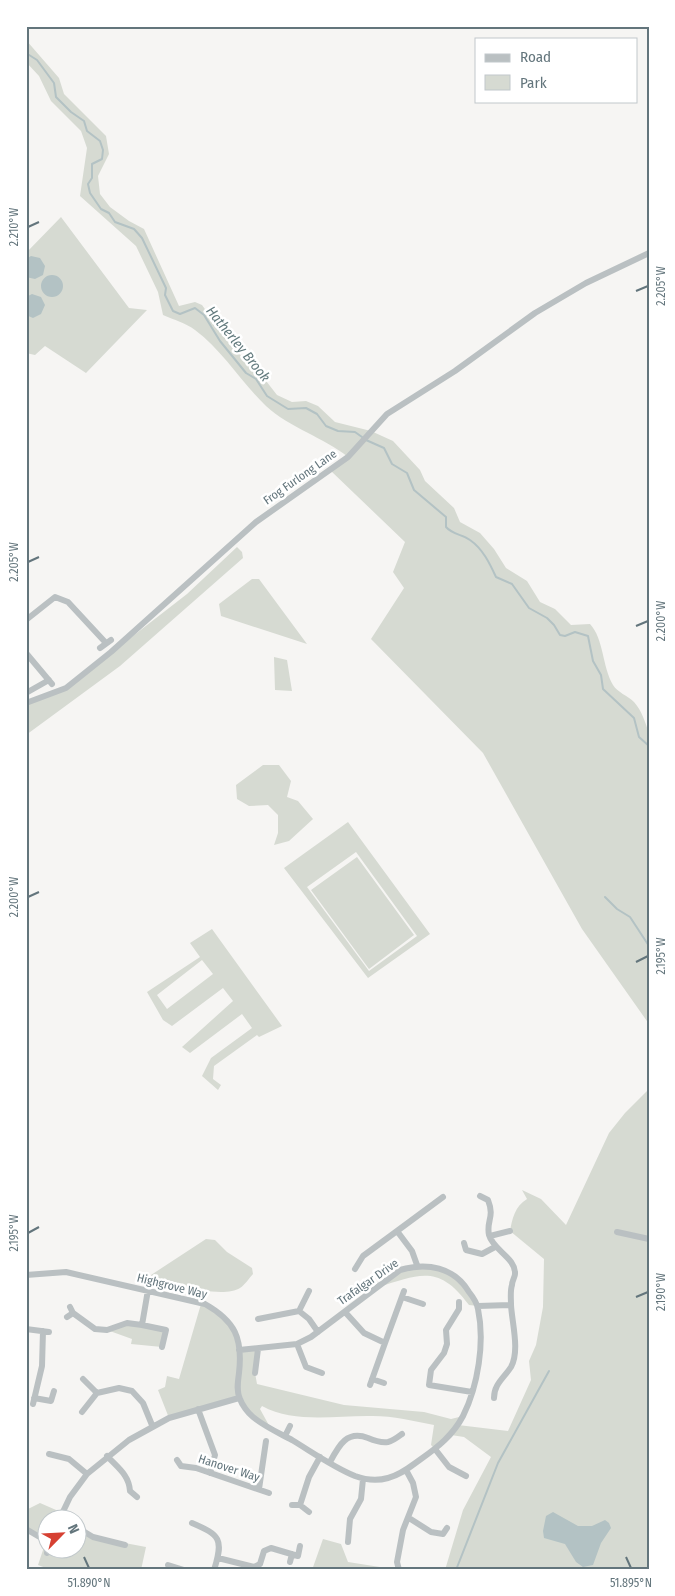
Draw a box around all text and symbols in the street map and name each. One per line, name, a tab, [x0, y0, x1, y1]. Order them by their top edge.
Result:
legend	[475, 38, 638, 102]
text: Road	[520, 48, 551, 66]
text: Park	[520, 74, 547, 92]
text: 2.210°W	[7, 208, 21, 246]
text: 2.205°W	[654, 266, 668, 306]
water label: Hatherley Brook	[202, 303, 274, 385]
street label: Frog Furlong Lane	[261, 446, 339, 507]
text: 2.205°W	[7, 542, 21, 582]
text: 2.200°W	[654, 601, 668, 641]
text: 2.200°W	[7, 877, 21, 917]
text: 2.195°W	[654, 937, 668, 975]
text: 2.195°W	[7, 1214, 21, 1252]
street label: Trafalgar Drive	[335, 1256, 401, 1308]
street label: Highgrove Way	[135, 1271, 209, 1302]
text: 2.190°W	[654, 1273, 668, 1311]
street label: Hanover Way	[197, 1452, 262, 1485]
north arrow	[38, 1508, 88, 1558]
text: N	[64, 1522, 83, 1536]
text: 51.890°N	[68, 1576, 110, 1590]
text: 51.895°N	[610, 1576, 652, 1590]

